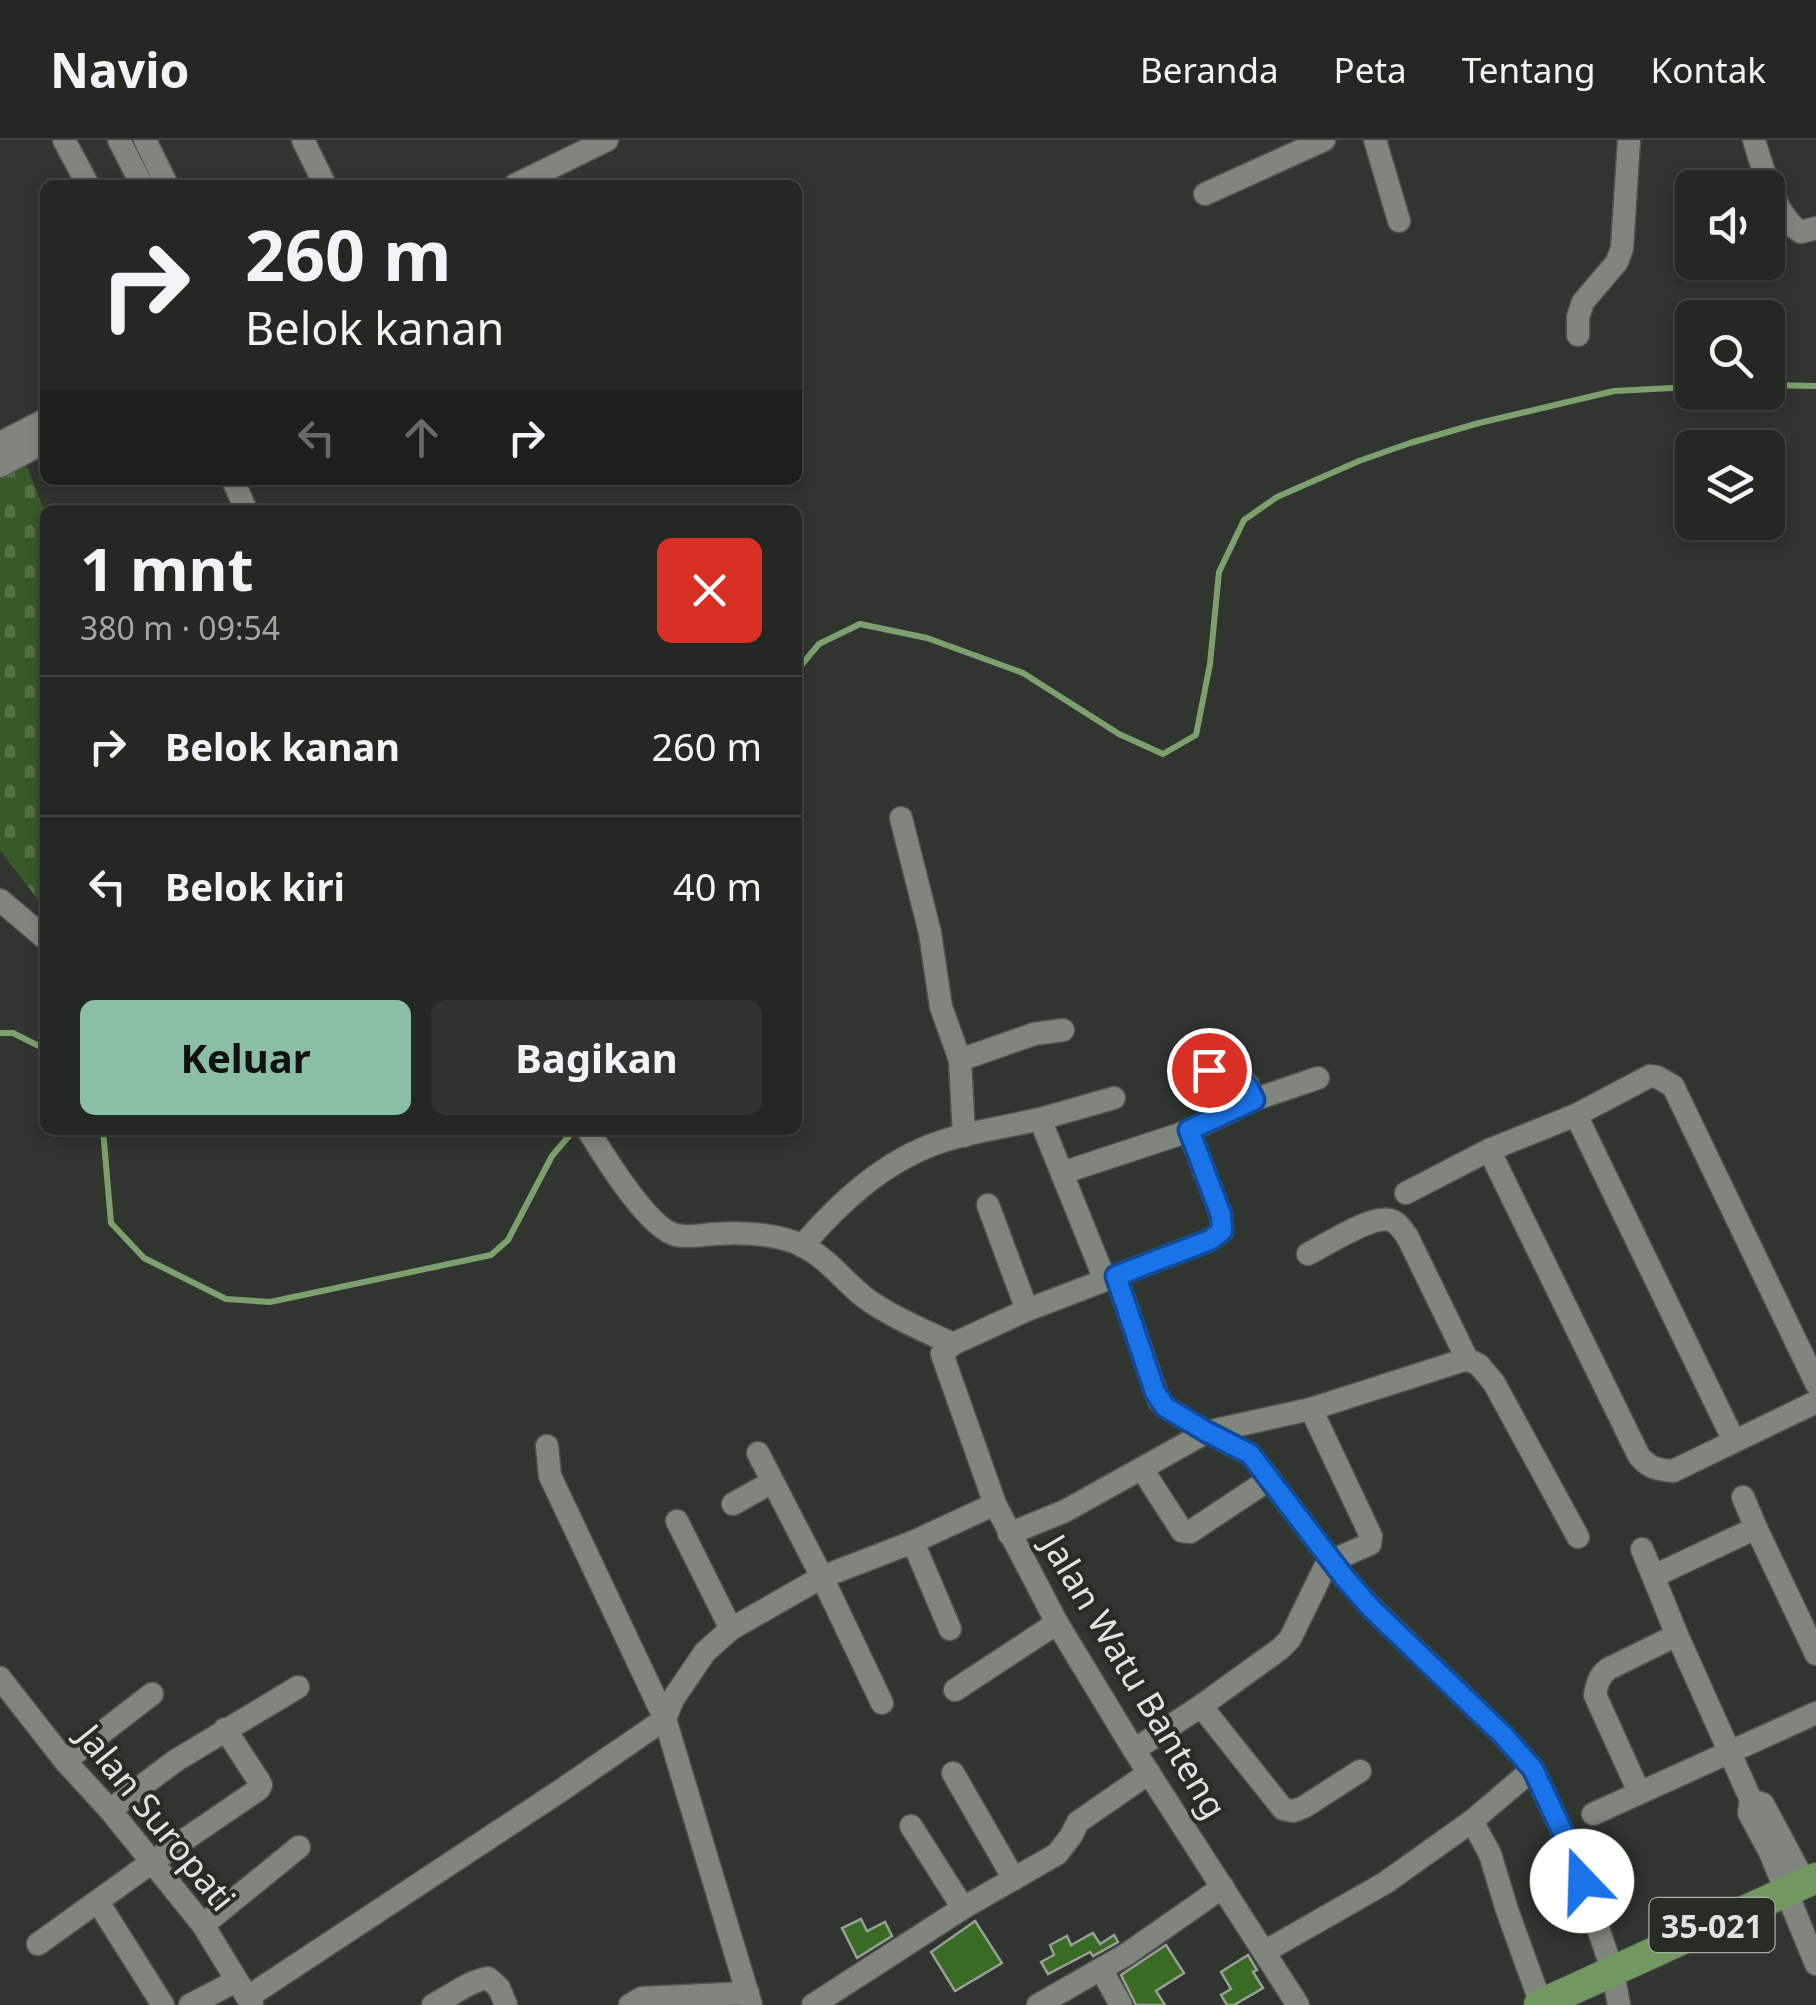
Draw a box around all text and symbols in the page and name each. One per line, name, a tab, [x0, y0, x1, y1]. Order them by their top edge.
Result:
text: Navio	[50, 37, 190, 102]
text: Beranda	[1140, 46, 1279, 93]
text: Peta	[1334, 46, 1407, 93]
text: Tentang	[1462, 46, 1596, 93]
text: Kontak	[1651, 46, 1766, 93]
map controls	[1675, 170, 1785, 540]
button: sound	[1675, 170, 1785, 280]
text: 260 m	[245, 206, 452, 302]
icon: right	[80, 220, 210, 350]
text: Belok kanan	[245, 297, 504, 358]
button: search	[1675, 300, 1785, 410]
icon: left	[289, 410, 344, 465]
icon: ahead	[394, 410, 449, 465]
icon: right	[499, 410, 554, 465]
button: layers	[1675, 430, 1785, 540]
text: 1 mnt	[80, 527, 253, 609]
button: close	[657, 538, 762, 643]
text: 380 m · 09:54	[80, 606, 280, 649]
icon: right	[80, 719, 135, 774]
text: Belok kanan	[165, 720, 400, 772]
text: 260 m	[651, 720, 762, 772]
icon: left	[80, 859, 135, 914]
text: Belok kiri	[165, 860, 345, 912]
text: 40 m	[673, 860, 762, 912]
button: Keluar	[80, 1000, 411, 1115]
button: Bagikan	[431, 1000, 762, 1115]
pin	[1167, 1028, 1252, 1113]
icon: arrive	[1182, 1043, 1237, 1098]
street label: Jalan Watu Banteng	[1030, 1523, 1238, 1827]
street label: Jalan Suropati	[65, 1712, 247, 1920]
position arrow	[1530, 1829, 1634, 1933]
road number: 35-021	[1650, 1898, 1774, 1952]

